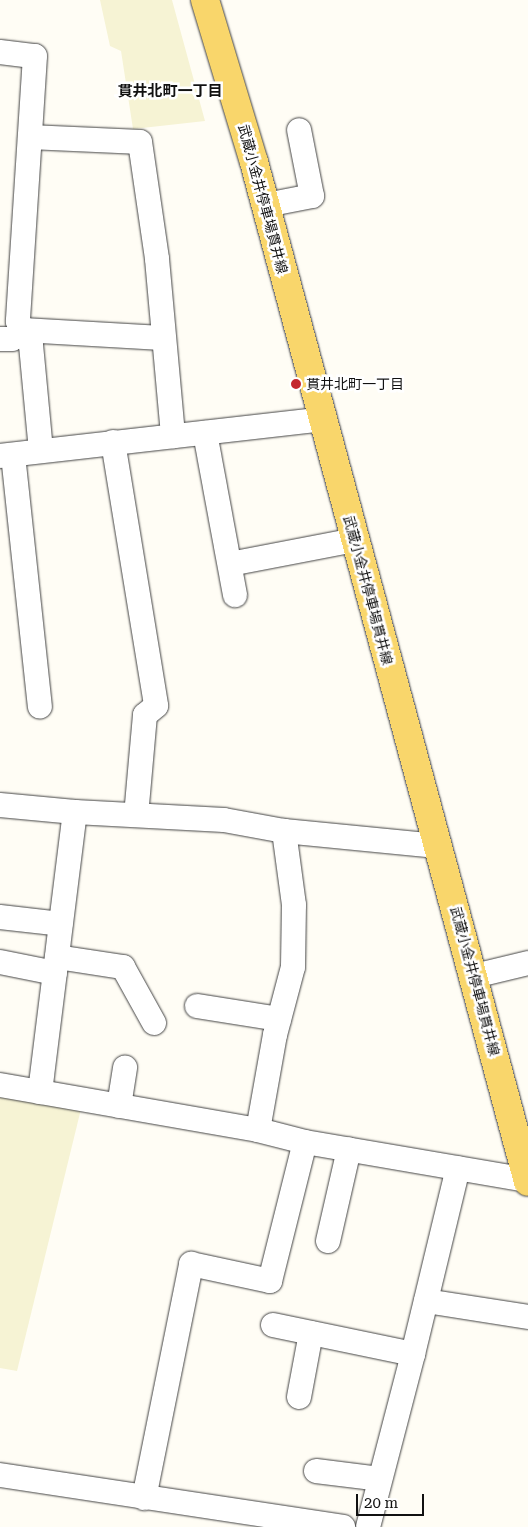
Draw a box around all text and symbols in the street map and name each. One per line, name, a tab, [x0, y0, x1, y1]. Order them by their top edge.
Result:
district label: 貫井北町一丁目	[118, 83, 222, 101]
street label: 武蔵小金井停車場貫井線	[235, 122, 291, 276]
place label: 貫井北町一丁目	[306, 376, 404, 392]
marker: 貫井北町一丁目	[290, 378, 302, 390]
street label: 武蔵小金井停車場貫井線	[340, 513, 396, 667]
street label: 武蔵小金井停車場貫井線	[447, 904, 503, 1058]
scale bar	[358, 1484, 426, 1516]
text: 20 m	[364, 1494, 398, 1512]

